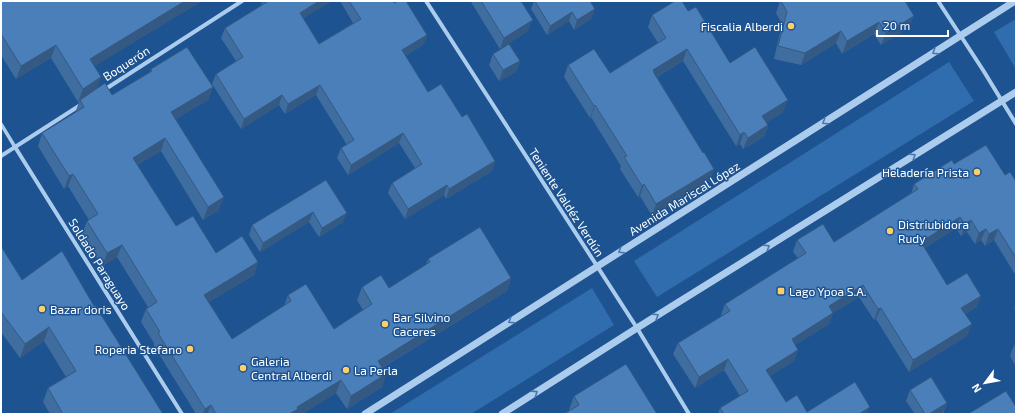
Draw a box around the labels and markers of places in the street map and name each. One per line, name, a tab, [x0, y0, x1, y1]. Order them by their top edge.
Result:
place label: Fiscalia Alberdi	[701, 19, 783, 33]
marker: Fiscalia Alberdi	[786, 21, 796, 31]
place label: Heladería Prista	[882, 165, 969, 179]
marker: Heladería Prista	[972, 167, 982, 177]
place label: Distriubidora Rudy	[898, 217, 969, 245]
marker: Distriubidora Rudy	[885, 226, 895, 236]
place label: Lago Ypoa S.A.	[789, 284, 866, 298]
marker: Lago Ypoa S.A.	[776, 286, 786, 296]
place label: Bazar doris	[50, 302, 112, 316]
marker: Bazar doris	[37, 304, 47, 314]
place label: Bar Silvino Caceres	[393, 310, 451, 338]
marker: Bar Silvino Caceres	[380, 319, 390, 329]
place label: Roperia Stefano	[95, 342, 182, 356]
marker: Roperia Stefano	[185, 344, 195, 354]
place label: Galeria Central Alberdi	[251, 354, 332, 382]
marker: Galeria Central Alberdi	[238, 363, 248, 373]
place label: La Perla	[354, 363, 398, 377]
marker: La Perla	[341, 365, 351, 375]

